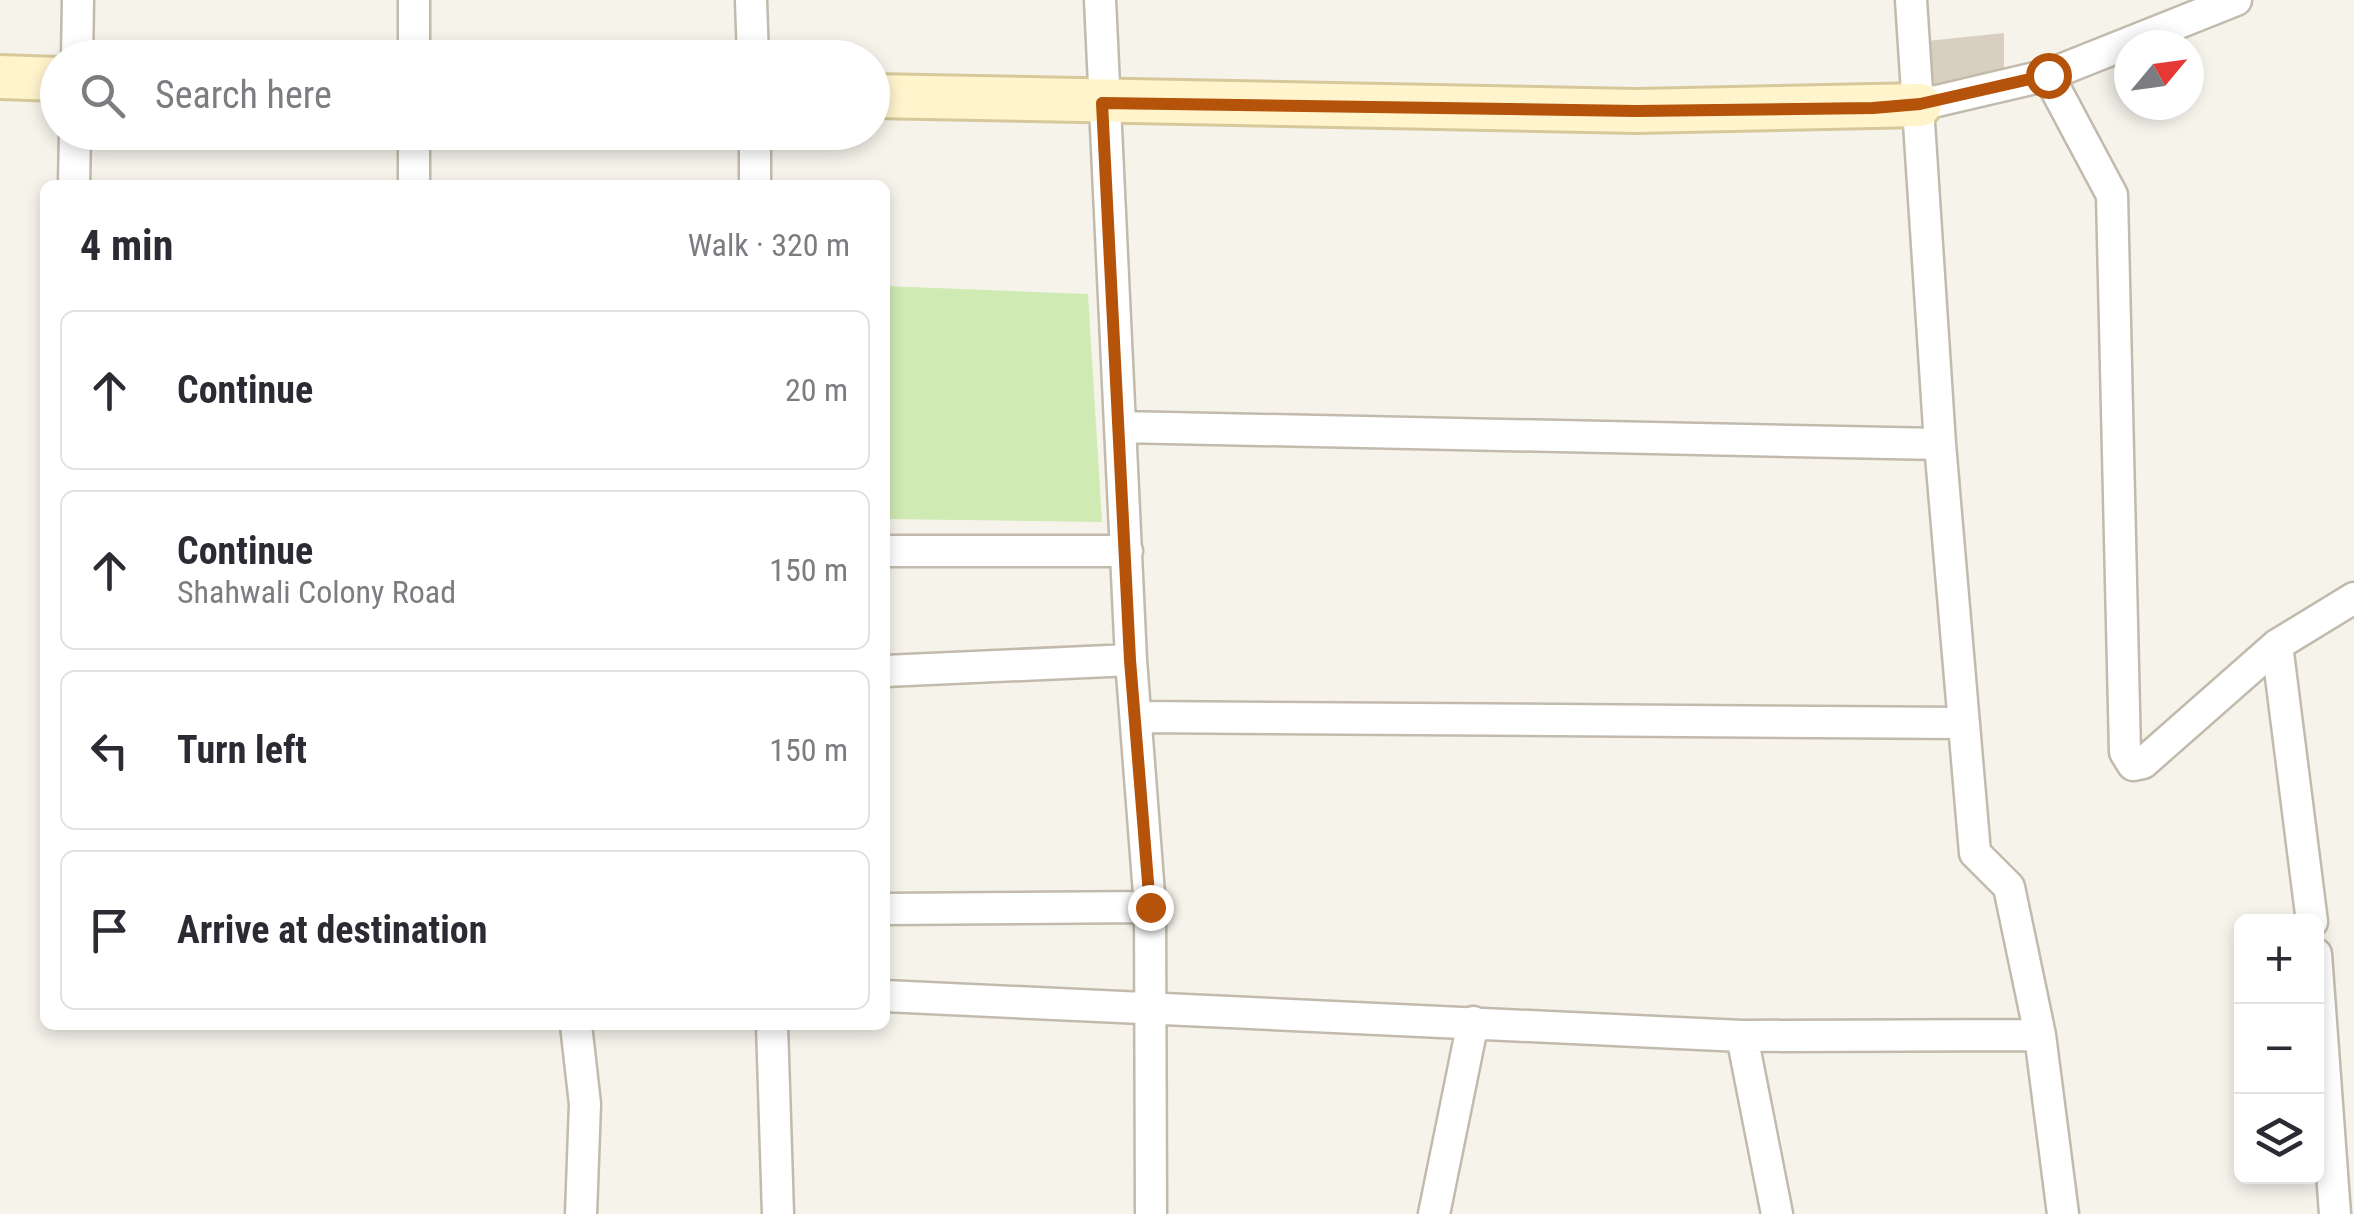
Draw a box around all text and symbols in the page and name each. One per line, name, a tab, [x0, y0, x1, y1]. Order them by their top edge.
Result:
north arrow	[2114, 30, 2204, 120]
search box	[40, 40, 890, 150]
route start	[2026, 53, 2072, 99]
icon: search	[75, 68, 130, 123]
text: Search here	[155, 73, 332, 117]
text: 4 min	[80, 221, 173, 270]
text: Walk · 320 m	[688, 226, 850, 264]
icon: ahead	[82, 363, 137, 418]
text: Continue	[177, 368, 313, 412]
text: 20 m	[785, 371, 848, 409]
text: Continue	[177, 529, 313, 573]
icon: ahead	[82, 543, 137, 598]
text: 150 m	[769, 551, 848, 589]
text: Shahwali Colony Road	[177, 573, 456, 611]
icon: left	[82, 723, 137, 778]
text: Turn left	[177, 728, 307, 772]
text: 150 m	[769, 731, 848, 769]
route end	[1128, 885, 1174, 931]
icon: arrive	[82, 903, 137, 958]
text: Arrive at destination	[177, 908, 487, 952]
map controls	[2234, 914, 2324, 1184]
button: +	[2234, 914, 2324, 1004]
button: −	[2234, 1004, 2324, 1094]
button: layers	[2234, 1094, 2324, 1184]

